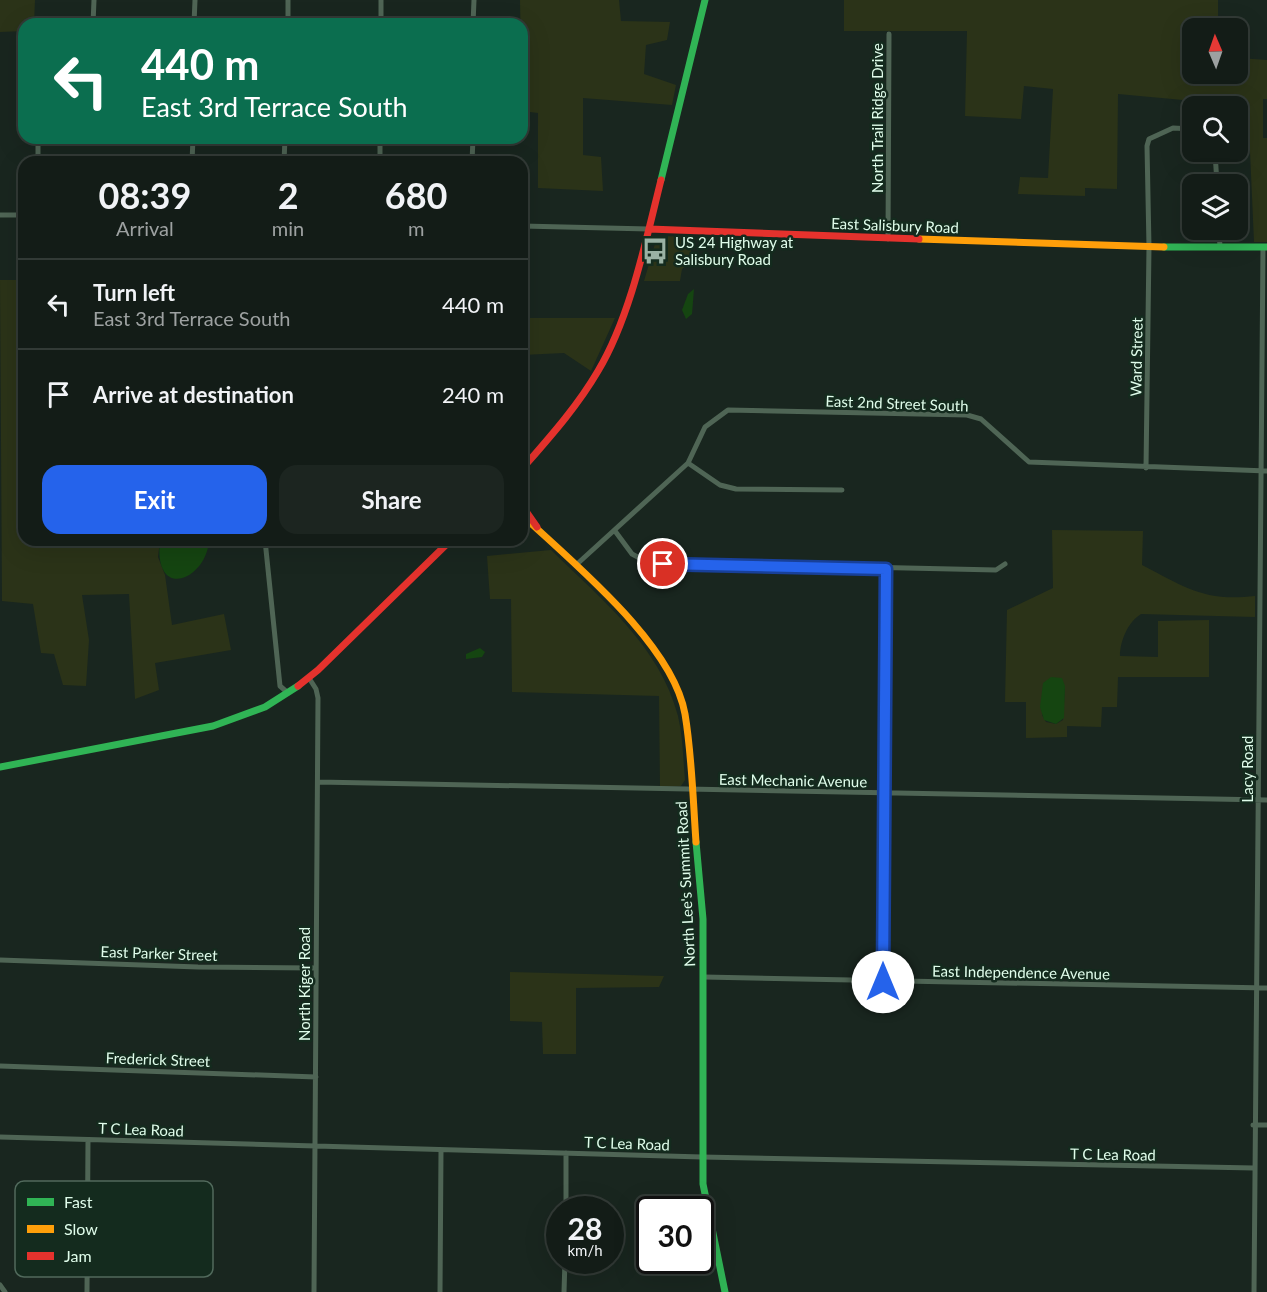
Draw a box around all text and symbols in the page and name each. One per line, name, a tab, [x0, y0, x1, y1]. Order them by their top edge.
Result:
north arrow	[1182, 18, 1248, 84]
map controls	[1182, 18, 1248, 240]
text: 440 m	[141, 39, 259, 89]
icon: left	[42, 42, 120, 120]
street label: North Trail Ridge Drive	[868, 43, 886, 193]
text: East 3rd Terrace South	[141, 90, 408, 123]
button: search	[1182, 96, 1248, 162]
text: 08:39	[99, 173, 191, 217]
text: 2	[278, 173, 299, 217]
text: 680	[385, 173, 447, 217]
button: layers	[1182, 174, 1248, 240]
street label: East Salisbury Road	[831, 214, 959, 236]
text: Arrival	[116, 216, 174, 240]
text: min	[272, 216, 304, 240]
text: m	[408, 216, 424, 240]
place label: US 24 Highway at Salisbury Road	[675, 233, 794, 268]
bus stop icon: US 24 Highway at Salisbury Road	[640, 236, 670, 266]
text: Turn left	[93, 279, 175, 306]
icon: left	[42, 288, 75, 321]
text: 440 m	[442, 291, 504, 318]
text: East 3rd Terrace South	[93, 306, 290, 330]
street label: Ward Street	[1126, 317, 1146, 397]
icon: arrive	[42, 378, 75, 411]
text: Arrive at destination	[93, 381, 294, 408]
text: 240 m	[442, 381, 504, 408]
street label: East 2nd Street South	[825, 392, 969, 414]
button: Exit	[42, 465, 267, 534]
button: Share	[279, 465, 504, 534]
pin	[637, 538, 688, 589]
icon: arrive	[646, 547, 679, 580]
street label: Lacy Road	[1238, 736, 1256, 802]
street label: East Mechanic Avenue	[719, 770, 867, 790]
street label: North Lee's Summit Road	[672, 801, 698, 967]
street label: North Kiger Road	[295, 927, 313, 1041]
street label: East Parker Street	[100, 942, 218, 964]
position arrow	[851, 950, 915, 1014]
street label: East Independence Avenue	[932, 961, 1110, 983]
street label: Frederick Street	[106, 1048, 211, 1070]
street label: T C Lea Road	[98, 1119, 184, 1139]
street label: T C Lea Road	[584, 1133, 670, 1153]
street label: T C Lea Road	[1070, 1144, 1156, 1164]
legend	[15, 1181, 213, 1277]
text: Fast	[64, 1192, 93, 1211]
speed limit sign: 30	[636, 1196, 714, 1274]
text: 28	[568, 1210, 602, 1246]
text: Slow	[64, 1219, 98, 1238]
text: km/h	[567, 1241, 603, 1259]
text: Jam	[64, 1246, 92, 1265]

